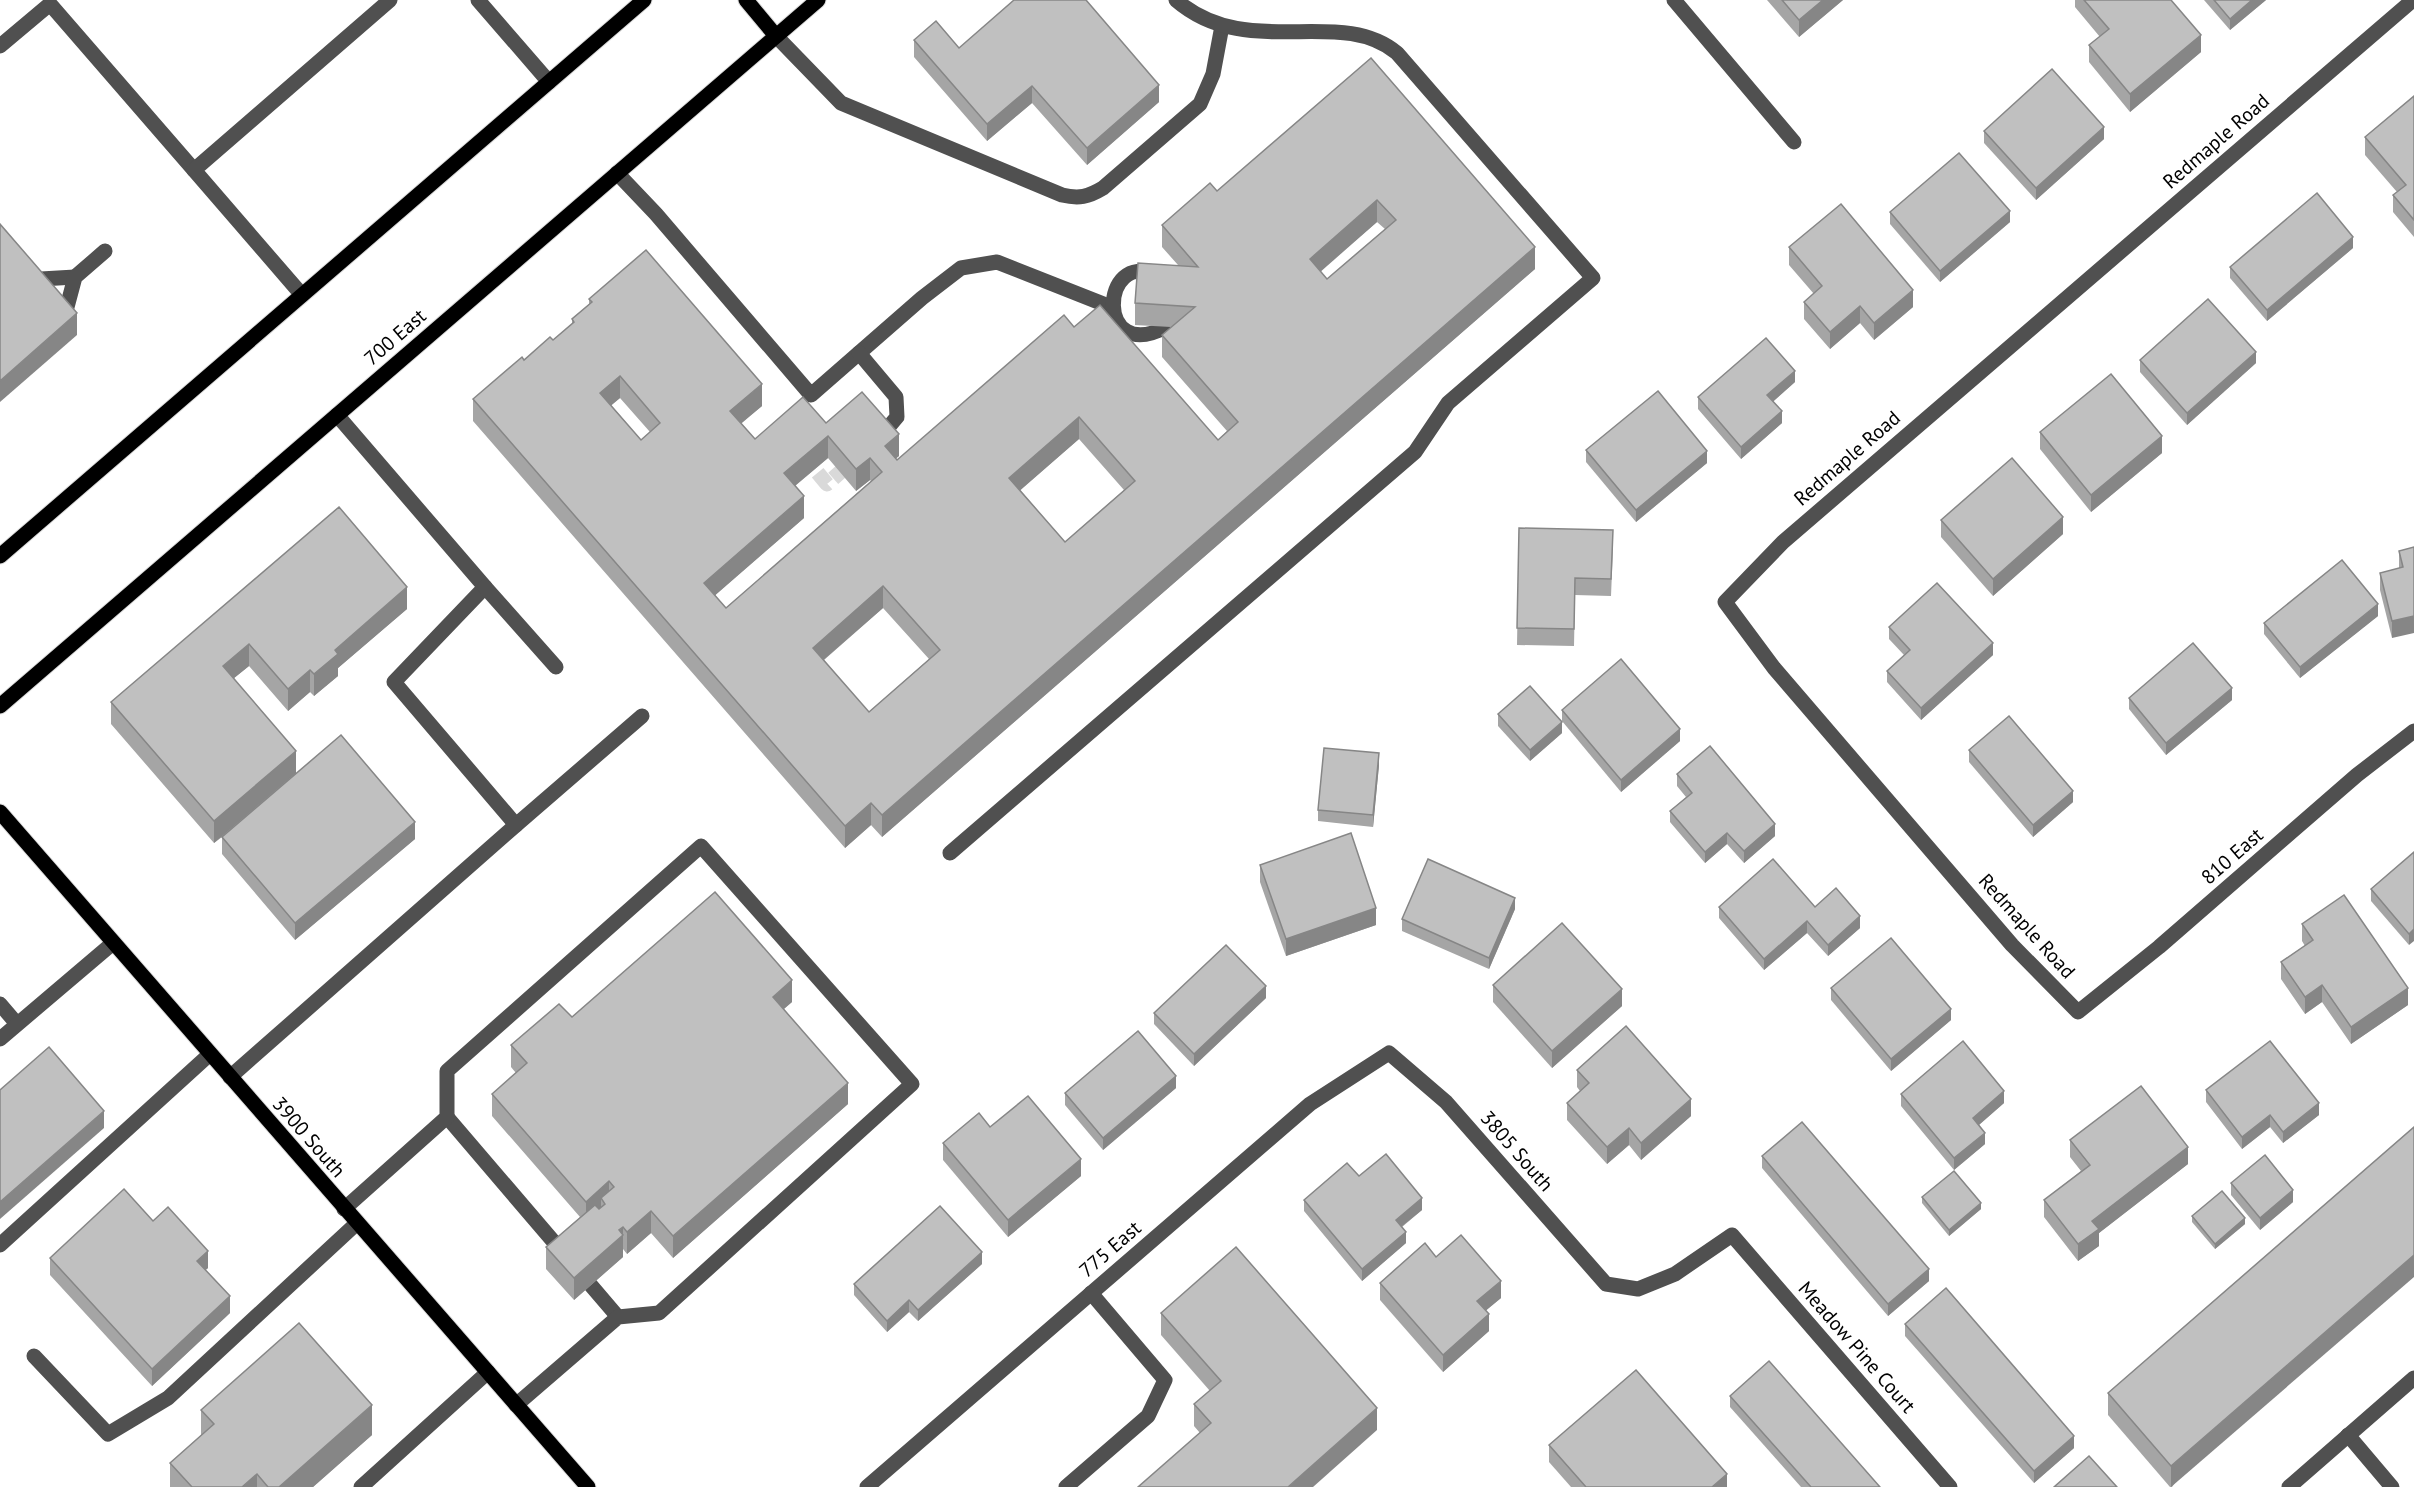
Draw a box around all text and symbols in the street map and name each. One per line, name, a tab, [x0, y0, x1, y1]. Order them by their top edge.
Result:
street label: Redmaple Road	[2157, 88, 2275, 194]
street label: 700 East	[359, 303, 432, 371]
street label: Redmaple Road	[1788, 405, 1906, 511]
street label: 810 East	[2196, 822, 2269, 890]
street label: Redmaple Road	[1973, 868, 2081, 984]
street label: 3900 South	[267, 1091, 351, 1183]
street label: 3805 South	[1475, 1105, 1559, 1197]
street label: 775 East	[1074, 1215, 1147, 1283]
street label: Meadow Pine Court	[1793, 1276, 1921, 1418]

